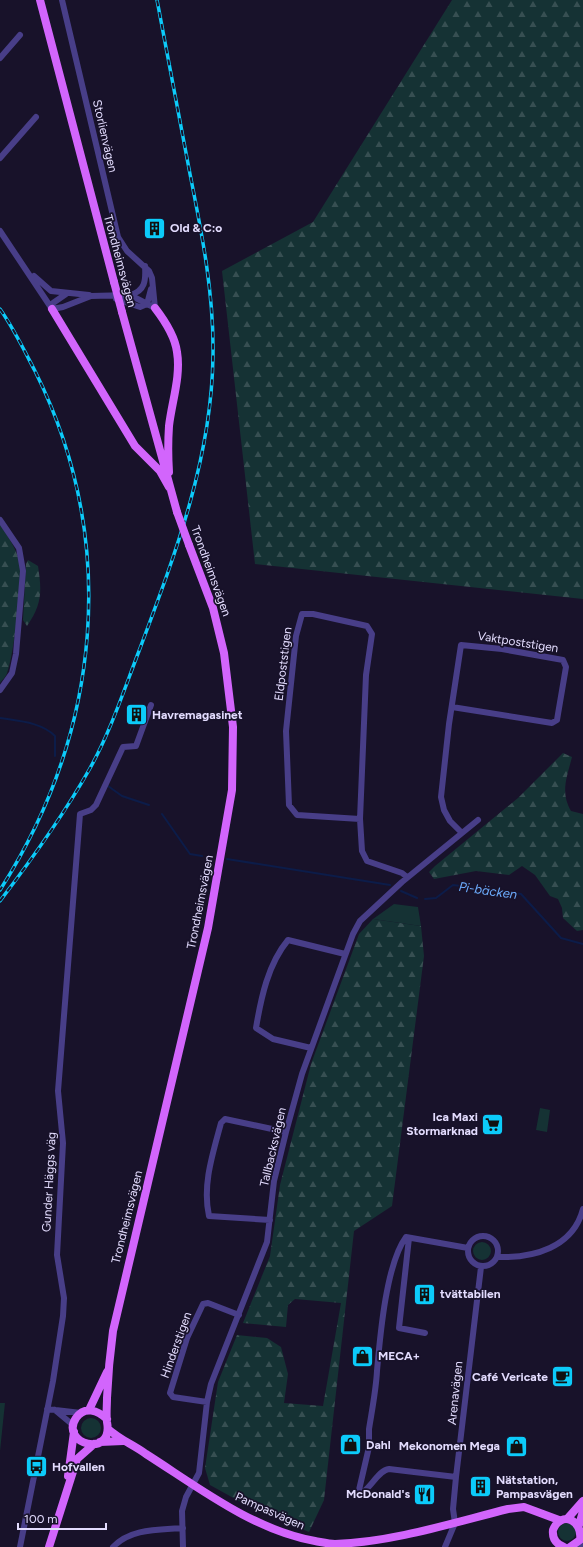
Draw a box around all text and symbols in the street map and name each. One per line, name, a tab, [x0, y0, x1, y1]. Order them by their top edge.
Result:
street label: Storlienvägen	[90, 98, 120, 174]
street label: Trondheimsvägen	[101, 213, 139, 309]
building icon: Old & C:o	[141, 215, 167, 241]
place label: Old & C:o	[170, 221, 222, 235]
street label: Trondheimsvägen	[188, 524, 234, 618]
street label: Eldpoststigen	[272, 626, 295, 702]
street label: Vaktpoststigen	[477, 629, 560, 655]
building icon: Havremagasinet	[124, 702, 150, 728]
place label: Havremagasinet	[152, 708, 243, 722]
street label: Trondheimsvägen	[184, 854, 216, 950]
water label: Pi-bäcken	[458, 879, 518, 902]
street label: Tallbacksvägen	[257, 1106, 289, 1188]
place label: Ica Maxi Stormarknad	[406, 1110, 478, 1138]
supermarket icon: Ica Maxi Stormarknad	[480, 1111, 506, 1137]
street label: Gunder Häggs väg	[39, 1132, 59, 1232]
street label: Trondheimsvägen	[109, 1169, 145, 1265]
building icon: tvättabilen	[412, 1281, 438, 1307]
place label: tvättabilen	[440, 1287, 501, 1301]
street label: Hinderstigen	[158, 1310, 195, 1380]
shop icon: MECA+	[350, 1343, 376, 1369]
place label: MECA+	[378, 1349, 420, 1363]
street label: Arenavägen	[445, 1360, 465, 1426]
cafe icon: Café Vericate	[550, 1364, 576, 1390]
place label: Café Vericate	[472, 1370, 548, 1384]
shop icon: Dahl	[338, 1432, 364, 1458]
shop icon: Mekonomen Mega	[503, 1433, 529, 1459]
place label: Dahl	[366, 1438, 391, 1452]
place label: Mekonomen Mega	[399, 1439, 500, 1453]
bus stop icon: Hofvallen	[23, 1454, 49, 1480]
place label: Hofvallen	[52, 1460, 105, 1474]
place label: Nätstation, Pampasvägen	[496, 1473, 573, 1501]
building icon: Nätstation, Pampasvägen	[467, 1474, 493, 1500]
restaurant icon: McDonald's	[412, 1481, 438, 1507]
place label: McDonald's	[346, 1487, 410, 1501]
street label: Pampasvägen	[233, 1489, 307, 1533]
scale bar	[18, 1505, 106, 1531]
text: 100 m	[24, 1512, 58, 1526]

